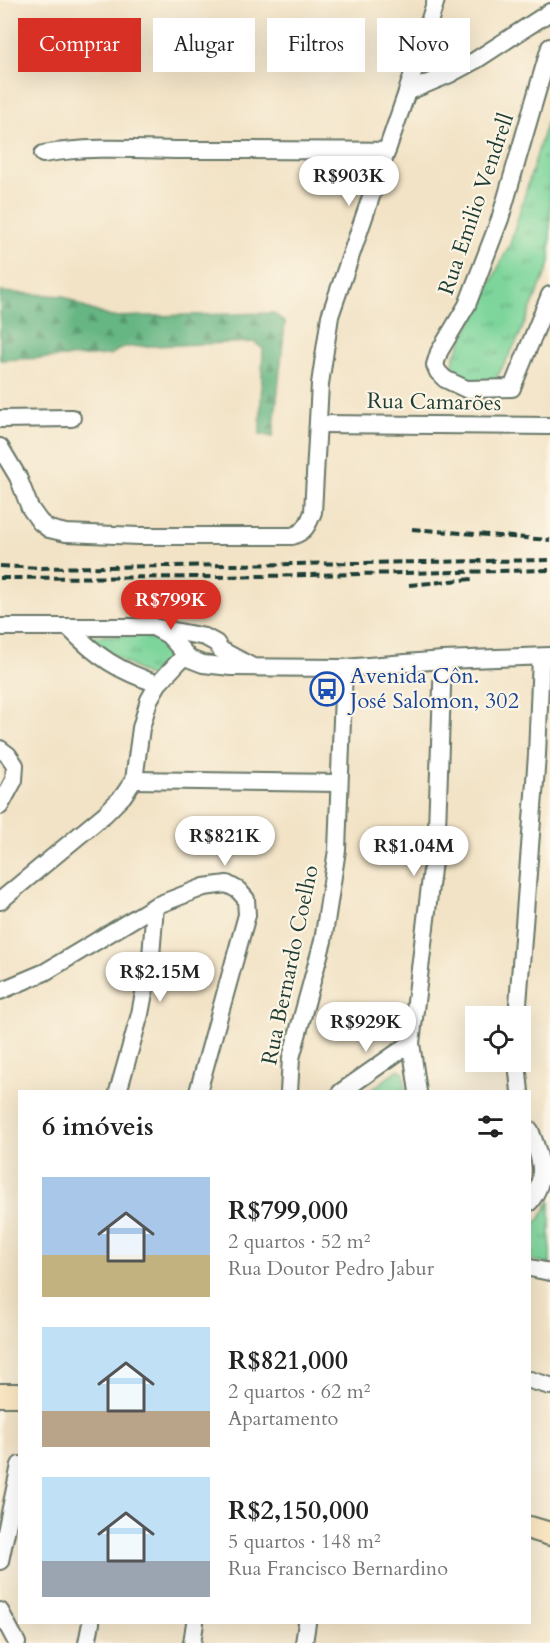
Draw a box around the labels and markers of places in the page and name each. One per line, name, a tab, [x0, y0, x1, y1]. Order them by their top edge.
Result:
pin: R$903K	[300, 156, 398, 207]
pin: R$799K	[122, 580, 220, 631]
place label: Avenida Côn. José Salomon, 302	[347, 661, 519, 716]
bus stop icon: Avenida Côn. José Salomon, 302	[309, 671, 345, 707]
pin: R$821K	[176, 816, 274, 867]
pin: R$1.04M	[359, 826, 469, 877]
pin: R$2.15M	[105, 952, 215, 1003]
pin: R$929K	[317, 1002, 415, 1053]

